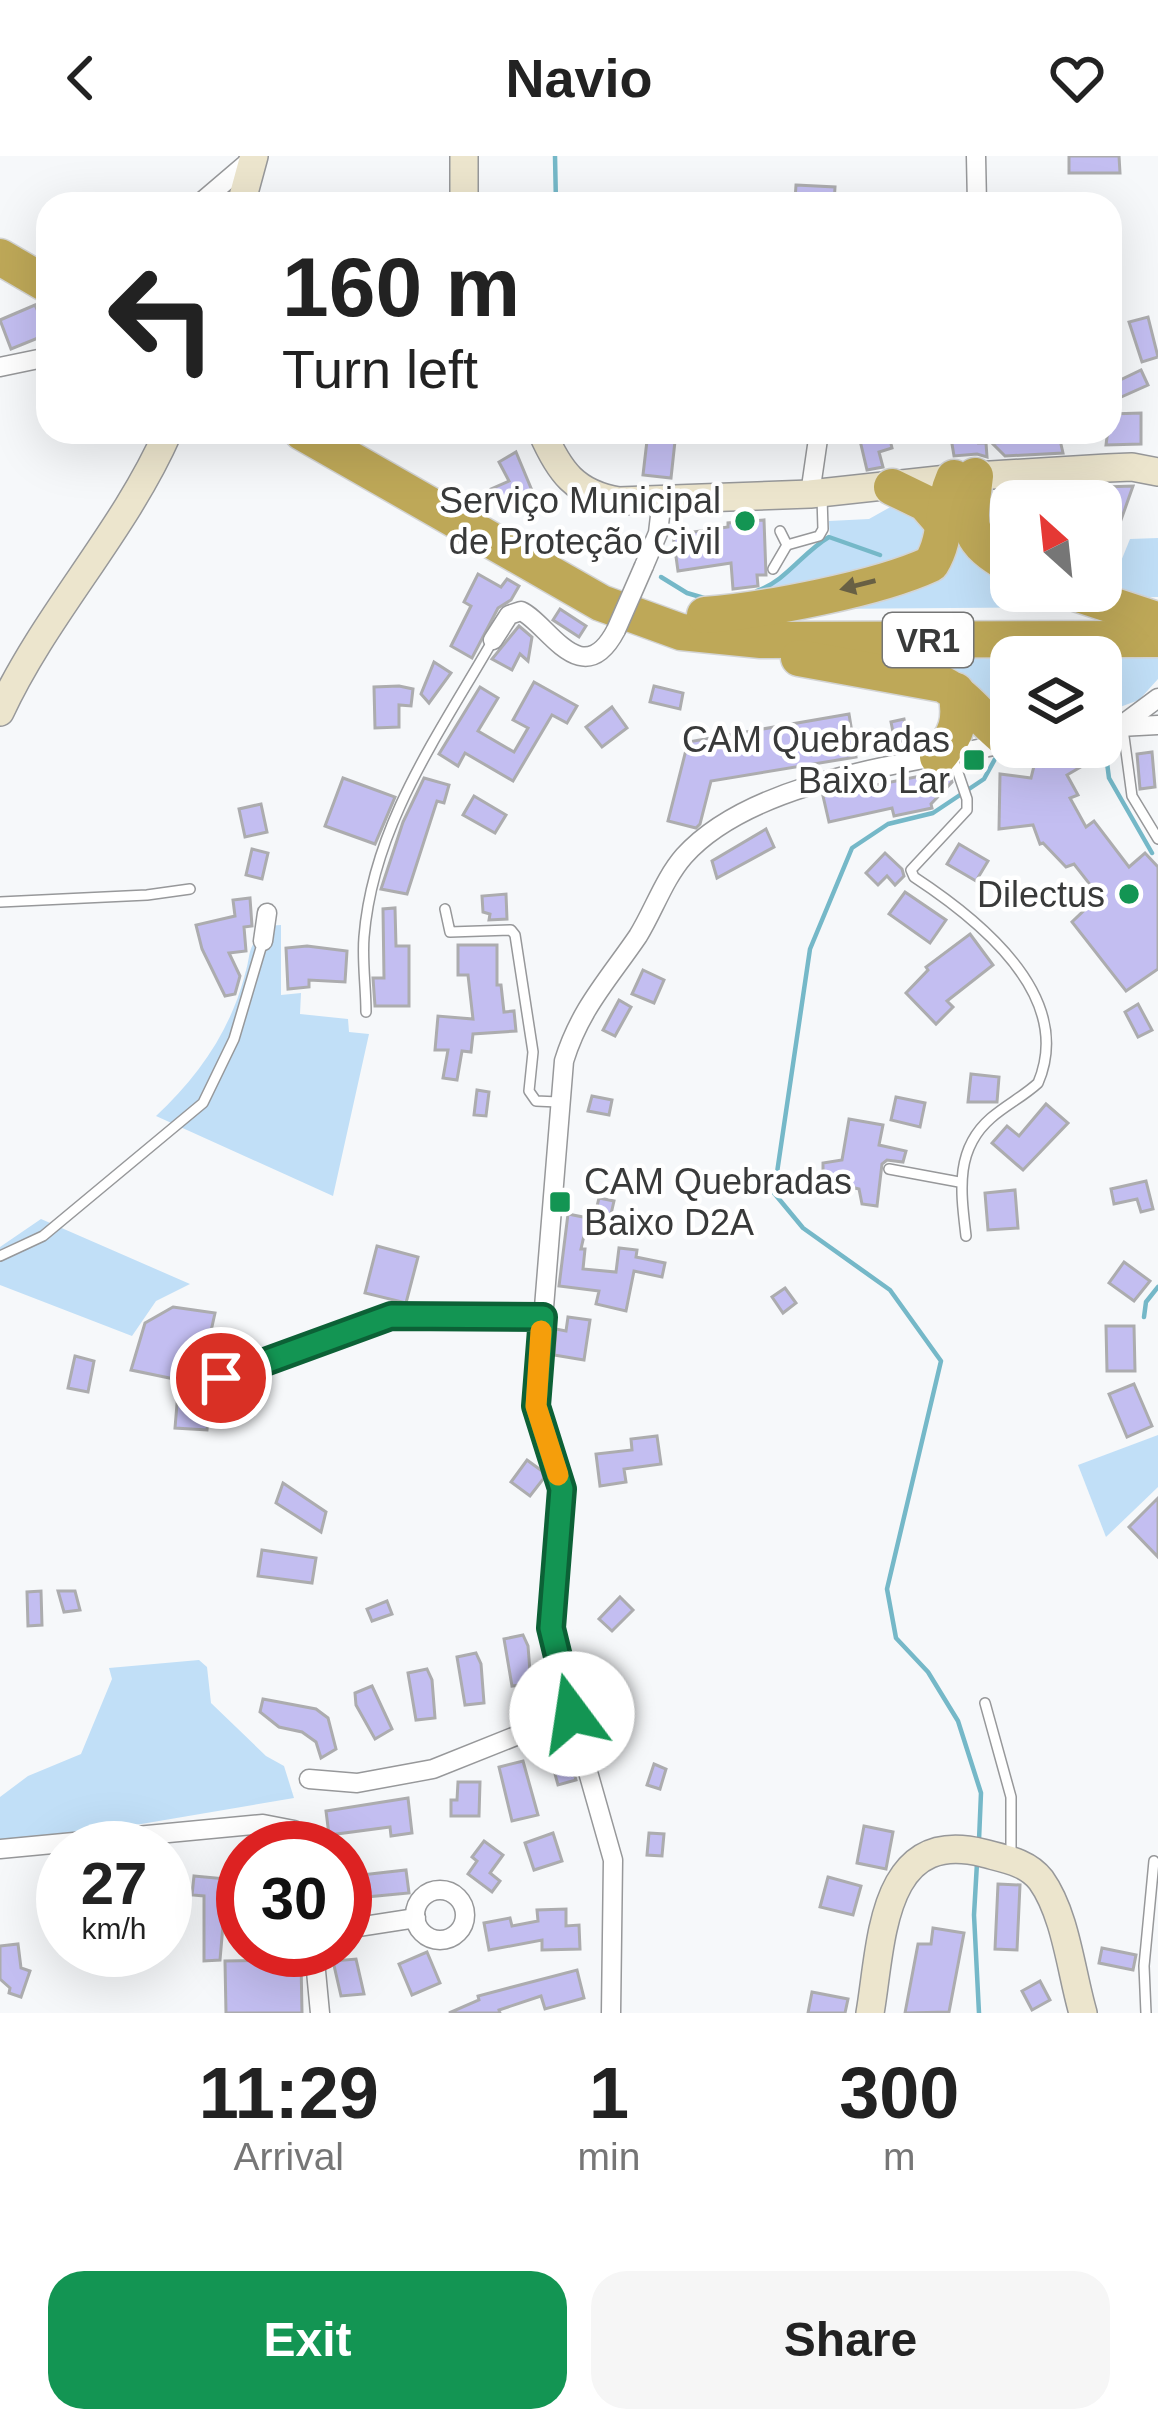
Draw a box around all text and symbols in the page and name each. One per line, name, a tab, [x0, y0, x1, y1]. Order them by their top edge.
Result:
icon: back	[48, 45, 114, 111]
icon: heart	[1044, 45, 1110, 111]
text: Navio	[505, 48, 653, 108]
icon: left	[84, 240, 240, 396]
text: 160 m	[282, 240, 520, 334]
text: Turn left	[282, 339, 478, 399]
place label: Serviço Municipal de Proteção Civil	[439, 480, 721, 562]
north arrow	[990, 480, 1122, 612]
map controls	[990, 480, 1122, 768]
marker: Serviço Municipal de Proteção Civil	[732, 508, 758, 534]
one-way arrow	[840, 576, 877, 595]
road number: VR1	[883, 613, 973, 667]
button: layers	[990, 636, 1122, 768]
place label: CAM Quebradas Baixo Lar	[682, 719, 950, 801]
marker: CAM Quebradas Baixo Lar	[961, 747, 987, 773]
place label: Dilectus	[977, 874, 1105, 915]
marker: Dilectus	[1116, 881, 1142, 907]
place label: CAM Quebradas Baixo D2A	[584, 1161, 852, 1243]
marker: CAM Quebradas Baixo D2A	[547, 1189, 573, 1215]
pin	[170, 1327, 272, 1429]
icon: arrive	[188, 1345, 254, 1411]
position arrow	[509, 1651, 635, 1777]
speed limit sign: 30	[216, 1821, 372, 1977]
text: 27	[81, 1850, 147, 1917]
text: km/h	[81, 1912, 147, 1945]
text: 11:29	[199, 2053, 379, 2133]
text: 1	[589, 2053, 629, 2133]
text: 300	[839, 2053, 959, 2133]
text: Arrival	[234, 2135, 344, 2178]
text: min	[578, 2135, 640, 2178]
text: m	[883, 2135, 915, 2178]
button: Exit	[48, 2271, 567, 2409]
button: Share	[591, 2271, 1110, 2409]

